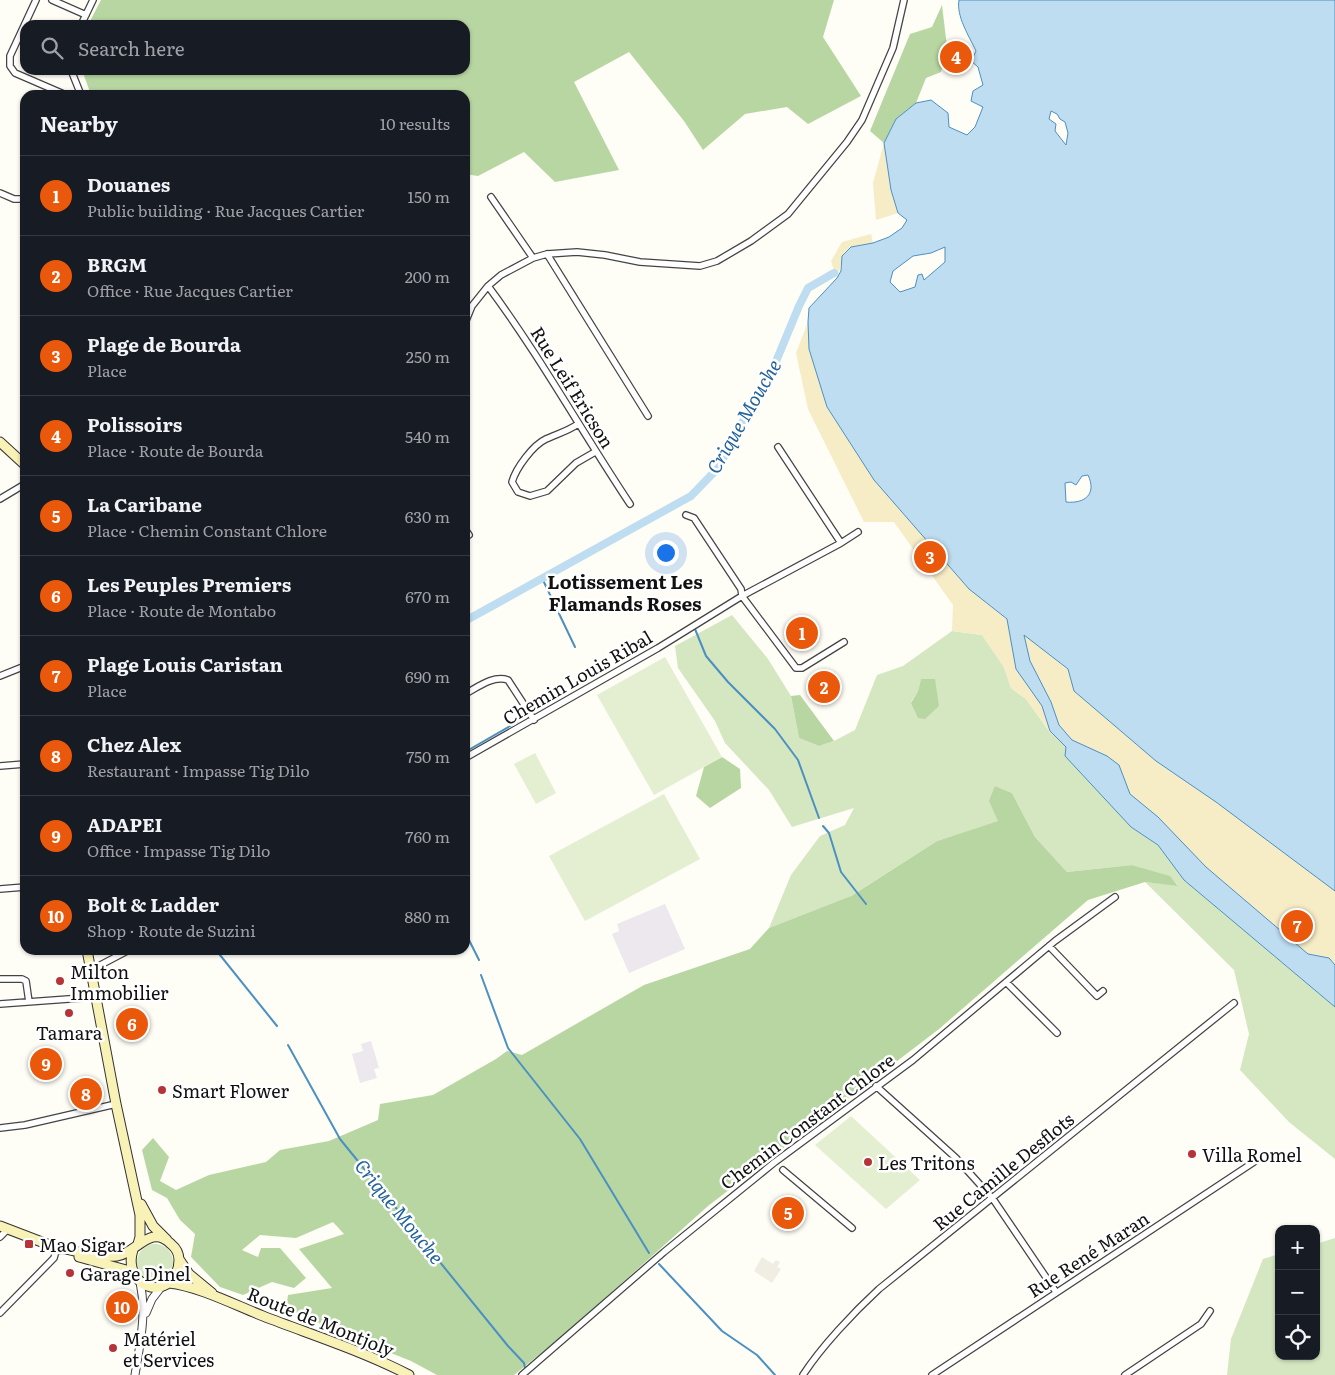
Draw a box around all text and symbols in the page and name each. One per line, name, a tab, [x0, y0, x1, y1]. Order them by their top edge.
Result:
search box	[20, 20, 470, 75]
icon: search	[38, 34, 66, 62]
text: Search here	[78, 34, 185, 62]
pin: 4	[940, 38, 972, 76]
text: Nearby	[40, 107, 118, 138]
text: 10 results	[380, 111, 450, 135]
text: Douanes	[87, 170, 170, 198]
text: 1	[53, 184, 59, 208]
text: 150 m	[407, 184, 450, 208]
text: Public building · Rue Jacques Cartier	[87, 198, 364, 222]
text: BRGM	[87, 250, 147, 278]
text: 2	[52, 264, 60, 288]
text: 200 m	[405, 264, 450, 288]
text: Office · Rue Jacques Cartier	[87, 278, 293, 302]
street label: Rue Leif Ericson	[525, 321, 621, 453]
text: Plage de Bourda	[87, 330, 241, 358]
text: 3	[52, 344, 60, 368]
text: 250 m	[406, 344, 450, 368]
water label: Crique Mouche	[699, 354, 787, 478]
text: Place	[87, 358, 127, 382]
text: Polissoirs	[87, 410, 182, 438]
text: 4	[51, 424, 61, 448]
text: 540 m	[405, 424, 450, 448]
text: Place · Route de Bourda	[87, 438, 263, 462]
text: La Caribane	[87, 490, 202, 518]
text: 5	[52, 504, 60, 528]
text: 630 m	[405, 504, 450, 528]
text: Place · Chemin Constant Chlore	[87, 518, 327, 542]
pin: 3	[914, 538, 946, 576]
your location	[653, 540, 679, 566]
district label: Lotissement Les Flamands Roses	[547, 567, 703, 617]
text: Les Peuples Premiers	[87, 570, 291, 598]
text: 6	[51, 584, 61, 608]
text: 670 m	[405, 584, 450, 608]
text: Place · Route de Montabo	[87, 598, 276, 622]
pin: 1	[786, 614, 818, 652]
street label: Chemin Louis Ribal	[497, 623, 657, 731]
text: Plage Louis Caristan	[87, 650, 283, 678]
text: 7	[52, 664, 60, 688]
text: 690 m	[405, 664, 450, 688]
pin: 2	[808, 668, 840, 706]
text: Place	[87, 678, 127, 702]
text: Chez Alex	[87, 730, 181, 758]
text: 8	[51, 744, 61, 768]
text: 750 m	[406, 744, 450, 768]
text: Restaurant · Impasse Tig Dilo	[87, 758, 310, 782]
text: ADAPEI	[87, 810, 163, 838]
text: 9	[51, 824, 61, 848]
text: 760 m	[405, 824, 450, 848]
text: Office · Impasse Tig Dilo	[87, 838, 271, 862]
text: Bolt & Ladder	[87, 890, 219, 918]
text: 10	[48, 904, 64, 928]
text: 880 m	[404, 904, 450, 928]
pin: 7	[1281, 907, 1313, 945]
text: Shop · Route de Suzini	[87, 918, 256, 942]
place label: Milton Immobilier	[70, 958, 169, 1006]
marker: Milton Immobilier	[54, 975, 66, 987]
pin: 6	[116, 1005, 148, 1043]
marker: Tamara	[63, 1007, 75, 1019]
place label: Tamara	[36, 1019, 103, 1046]
pin: 9	[30, 1045, 62, 1083]
street label: Chemin Constant Chlore	[714, 1046, 900, 1196]
pin: 8	[70, 1075, 102, 1113]
place label: Smart Flower	[172, 1077, 289, 1104]
marker: Smart Flower	[156, 1084, 168, 1096]
street label: Rue Camille Desflots	[927, 1105, 1079, 1237]
place label: Villa Romel	[1202, 1141, 1302, 1168]
marker: Villa Romel	[1186, 1148, 1198, 1160]
place label: Les Tritons	[878, 1149, 975, 1176]
water label: Crique Mouche	[349, 1152, 451, 1270]
marker: Les Tritons	[862, 1156, 874, 1168]
pin: 5	[772, 1194, 804, 1232]
street label: Rue René Maran	[1022, 1204, 1154, 1303]
map controls	[1275, 1225, 1320, 1360]
button: +	[1275, 1225, 1320, 1270]
place label: Mao Sigar	[39, 1231, 126, 1258]
marker: Mao Sigar	[23, 1238, 35, 1250]
place label: Garage Dinel	[80, 1260, 191, 1287]
marker: Garage Dinel	[64, 1267, 76, 1279]
button: −	[1275, 1270, 1320, 1315]
street label: Route de Montjoly	[244, 1279, 399, 1363]
pin: 10	[106, 1288, 138, 1326]
button: locate	[1275, 1315, 1320, 1360]
place label: Matériel et Services	[123, 1325, 214, 1373]
marker: Matériel et Services	[107, 1342, 119, 1354]

